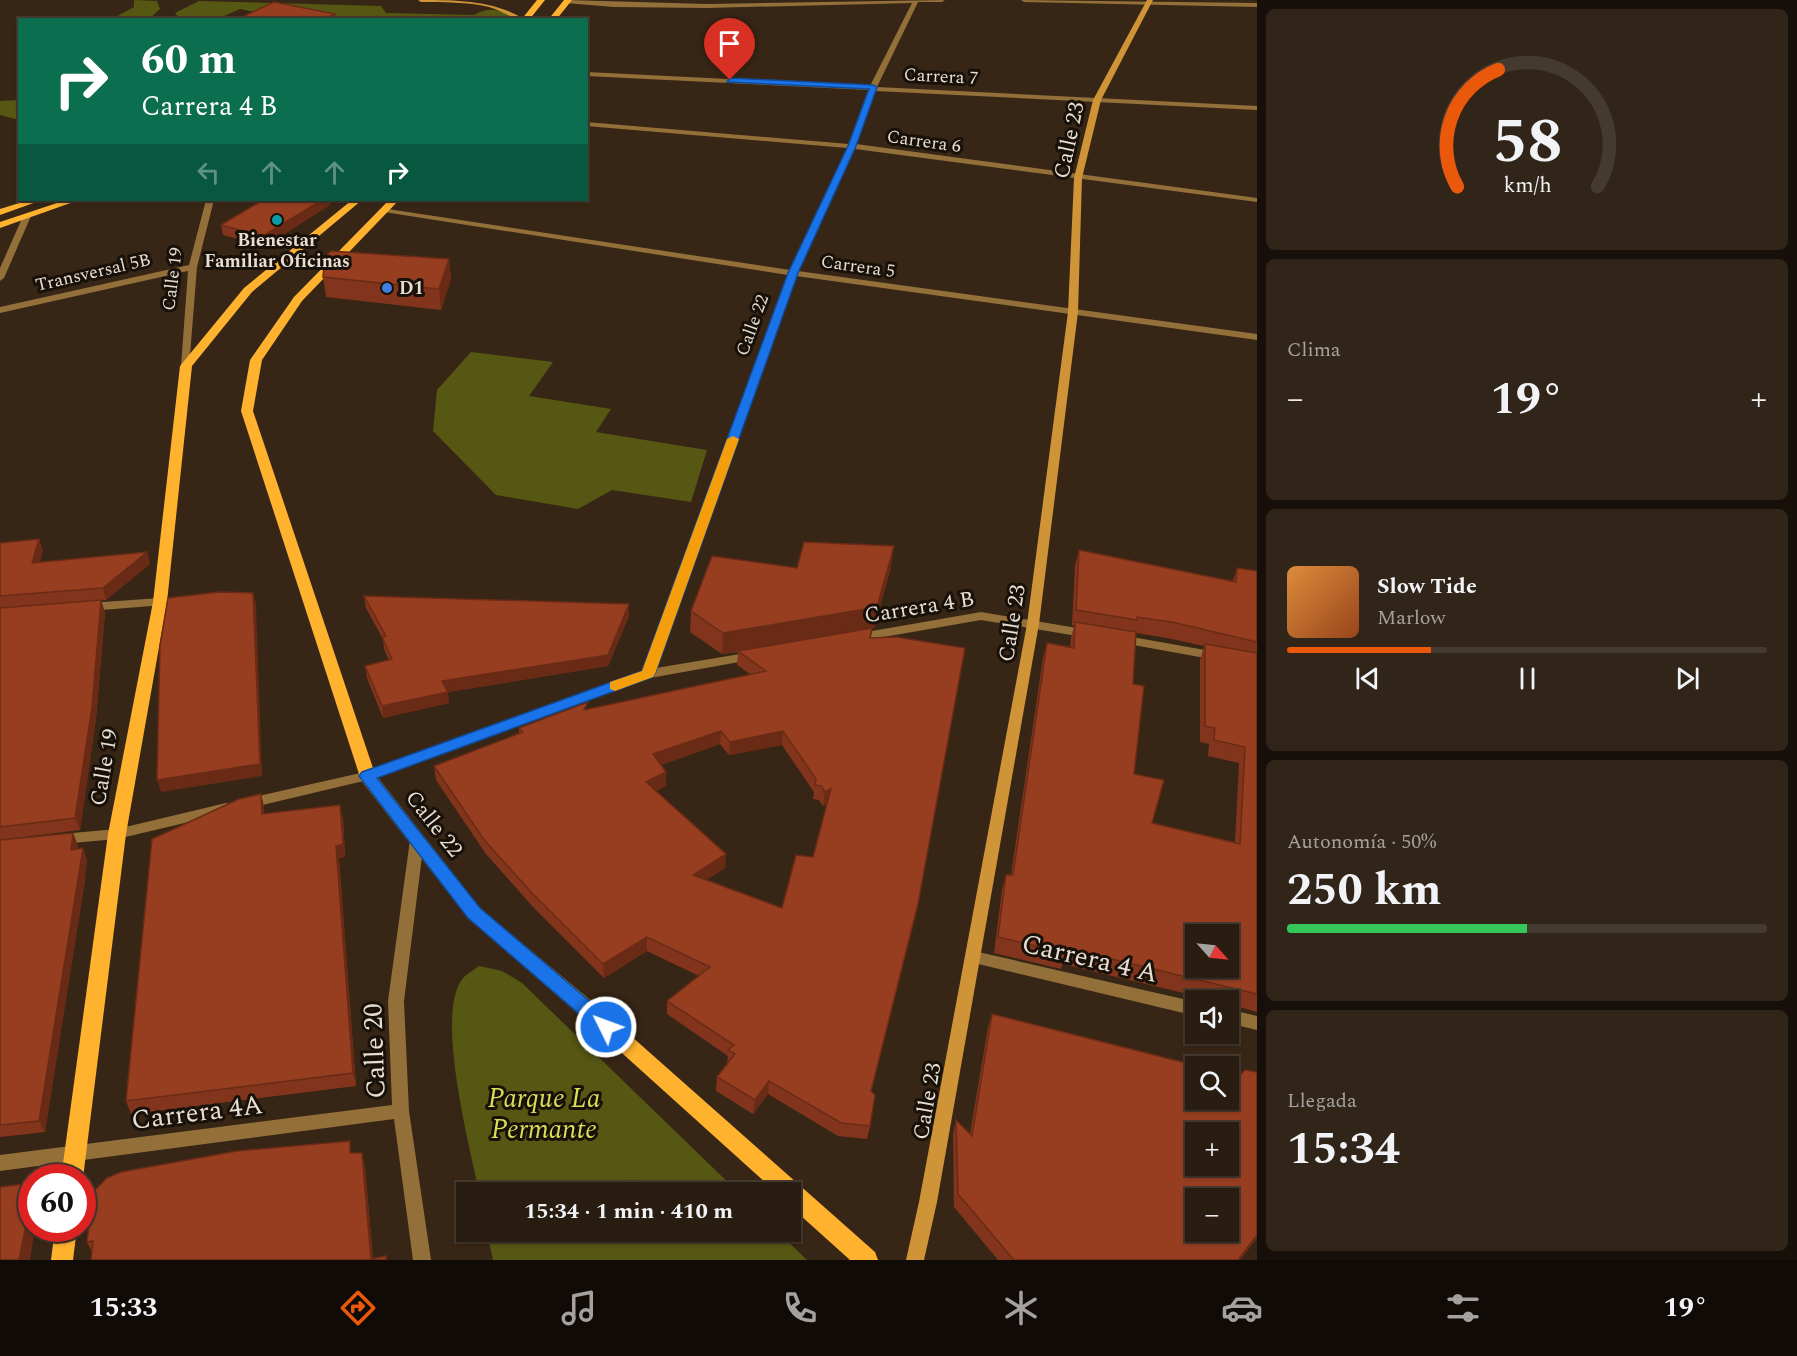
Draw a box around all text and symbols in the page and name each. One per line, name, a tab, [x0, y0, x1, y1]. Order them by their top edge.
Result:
pin	[704, 18, 755, 80]
icon: arrive	[713, 27, 746, 60]
text: 60 m	[141, 29, 236, 92]
icon: right	[42, 42, 120, 120]
street label: Carrera 7	[903, 61, 979, 92]
text: Carrera 4 B	[141, 86, 277, 128]
text: 58	[1492, 95, 1562, 190]
street label: Calle 23	[1045, 99, 1094, 182]
street label: Carrera 6	[885, 123, 963, 160]
icon: left	[192, 156, 225, 189]
icon: ahead	[255, 156, 288, 189]
icon: ahead	[318, 156, 351, 189]
icon: right	[381, 156, 414, 189]
text: km/h	[1503, 169, 1551, 202]
marker: Bienestar Familiar Oficinas	[270, 213, 284, 227]
place label: Bienestar Familiar Oficinas	[204, 227, 350, 275]
street label: Transversal 5B	[33, 246, 153, 299]
street label: Calle 19	[155, 246, 190, 312]
street label: Carrera 5	[819, 248, 897, 285]
place label: D1	[399, 275, 424, 302]
marker: D1	[380, 281, 394, 295]
street label: Calle 22	[729, 291, 776, 360]
text: Clima	[1287, 335, 1341, 365]
text: 19°	[1491, 365, 1564, 434]
text: −	[1287, 374, 1304, 424]
text: +	[1751, 374, 1767, 424]
text: Slow Tide	[1377, 570, 1477, 603]
street label: Carrera 4 B	[862, 582, 977, 632]
street label: Calle 23	[990, 582, 1035, 664]
text: Marlow	[1377, 603, 1446, 633]
icon: previous	[1351, 662, 1384, 695]
icon: pause	[1511, 662, 1544, 695]
icon: next	[1671, 662, 1704, 695]
street label: Calle 19	[81, 726, 127, 808]
street label: Calle 22	[397, 783, 471, 865]
text: Autonomía · 50%	[1287, 827, 1436, 857]
text: 250 km	[1287, 856, 1442, 925]
street label: Carrera 4 A	[1017, 923, 1162, 995]
north arrow	[1185, 924, 1239, 978]
map controls	[1185, 924, 1239, 1242]
button: sound	[1185, 990, 1239, 1044]
position arrow	[574, 995, 638, 1059]
street label: Calle 20	[352, 1003, 398, 1099]
button: search	[1185, 1056, 1239, 1110]
street label: Calle 23	[904, 1060, 950, 1142]
park label: Parque La Permante	[488, 1078, 601, 1151]
street label: Carrera 4A	[129, 1084, 265, 1142]
text: Llegada	[1287, 1086, 1357, 1116]
text: 15:34	[1287, 1115, 1400, 1184]
button: +	[1185, 1122, 1239, 1176]
speed limit sign: 60	[18, 1164, 96, 1242]
button: −	[1185, 1188, 1239, 1242]
text: 15:34 · 1 min · 410 m	[524, 1195, 733, 1228]
text: 15:33	[90, 1287, 157, 1329]
icon: directions	[337, 1287, 379, 1329]
icon: music	[558, 1287, 600, 1329]
icon: phone	[779, 1287, 821, 1329]
icon: climate	[1000, 1287, 1042, 1329]
icon: car	[1221, 1287, 1263, 1329]
icon: filters	[1442, 1287, 1484, 1329]
text: 19°	[1664, 1287, 1707, 1329]

